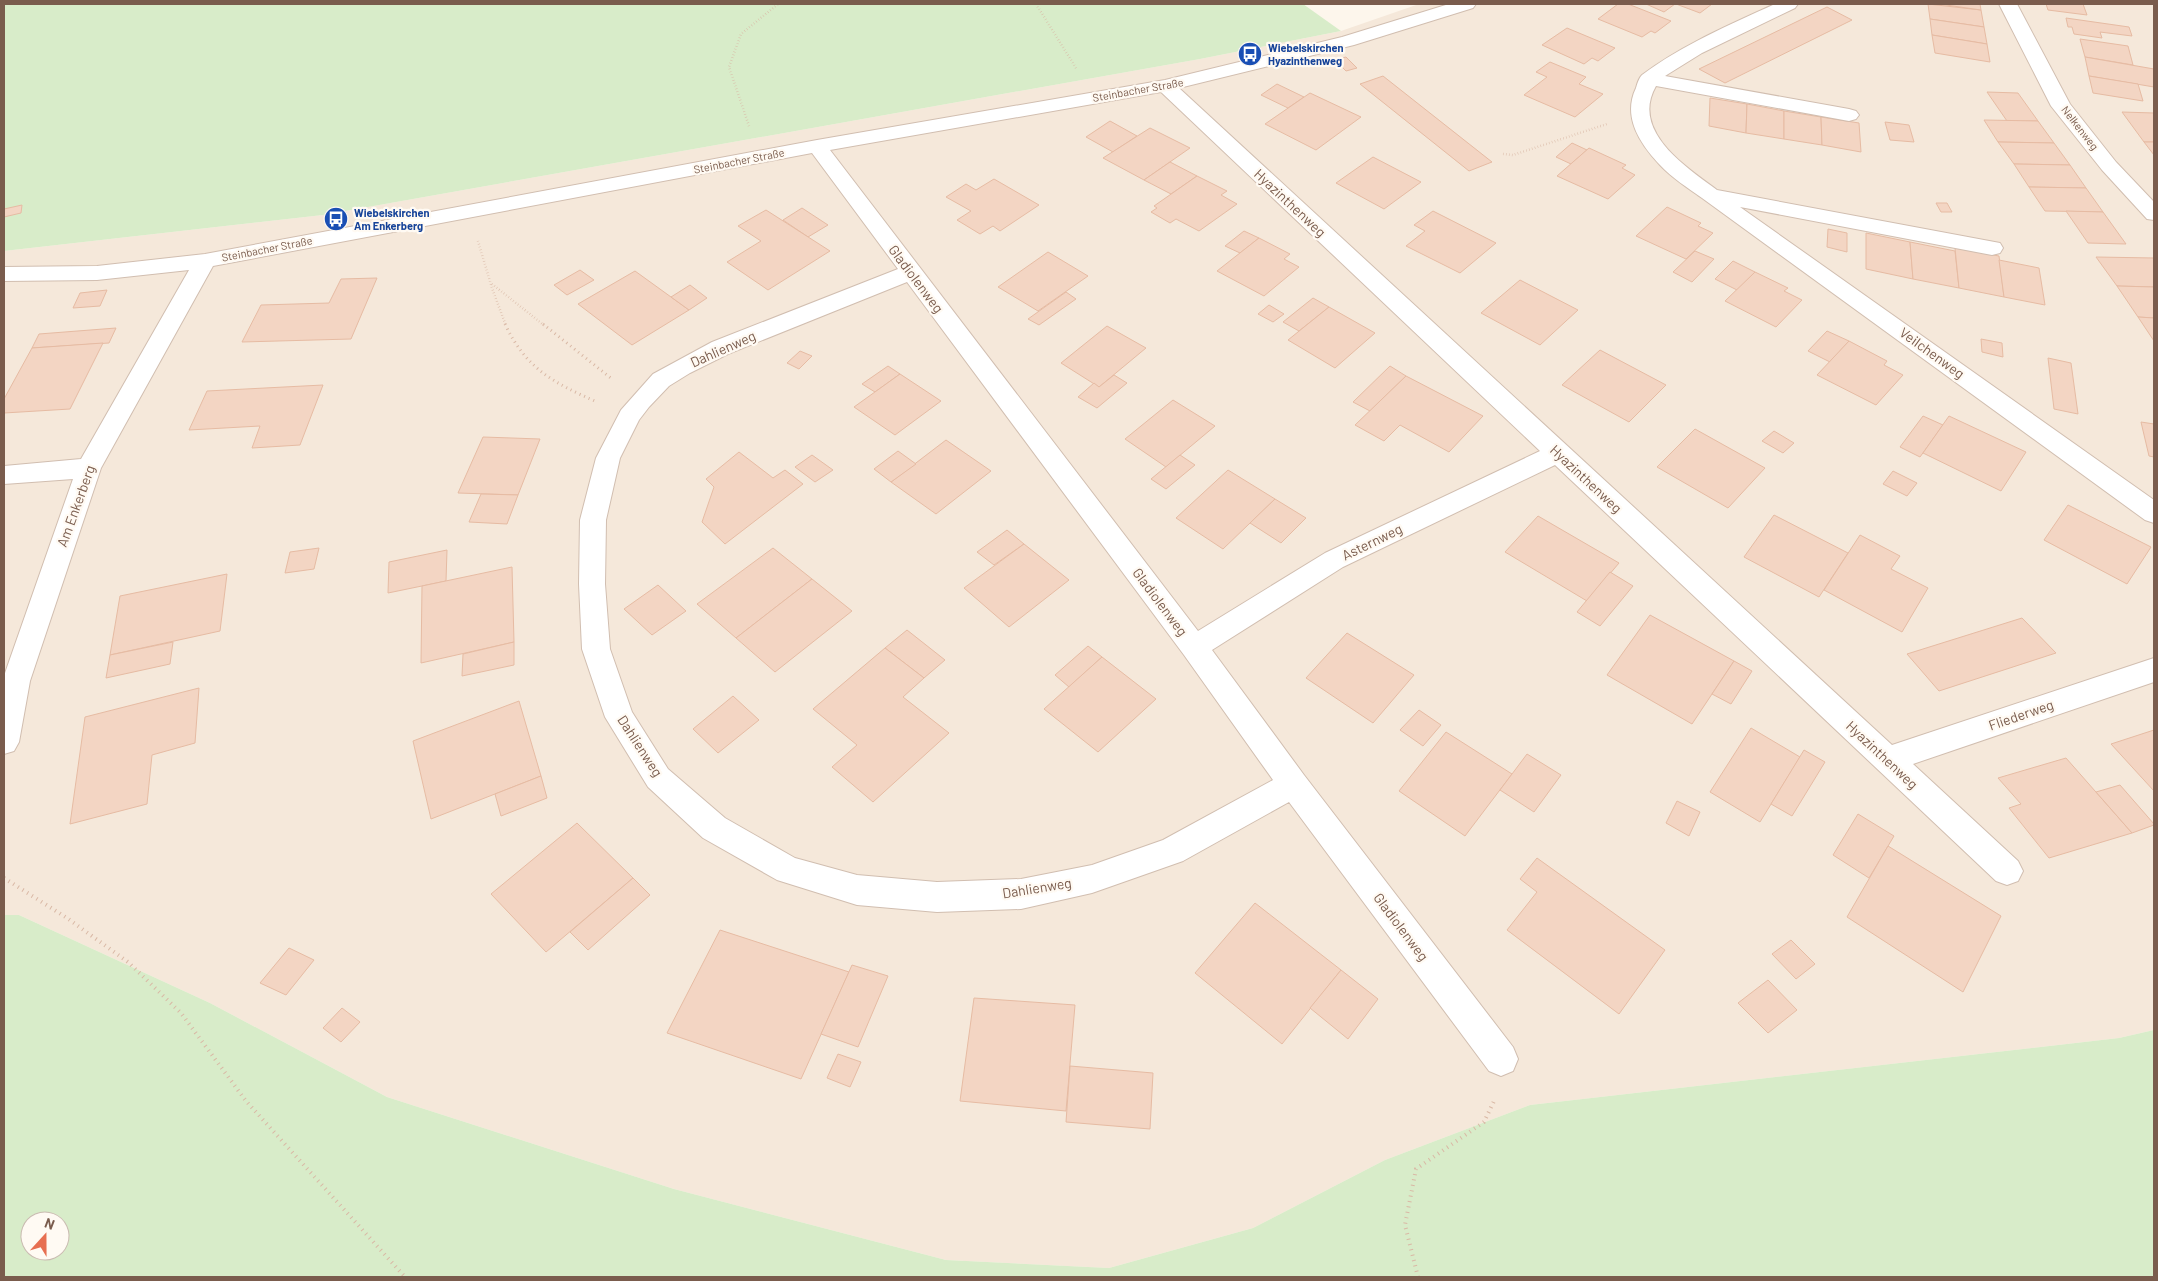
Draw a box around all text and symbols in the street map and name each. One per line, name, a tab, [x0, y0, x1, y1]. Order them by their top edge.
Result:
bus stop icon: Wiebelskirchen Hyazinthenweg	[1237, 41, 1263, 67]
place label: Wiebelskirchen Hyazinthenweg	[1268, 41, 1344, 67]
street label: Steinbacher Straße	[1091, 75, 1185, 104]
street label: Nelkenweg	[2059, 103, 2102, 152]
street label: Steinbacher Straße	[692, 145, 785, 176]
street label: Hyazinthenweg	[1251, 165, 1330, 240]
bus stop icon: Wiebelskirchen Am Enkerberg	[323, 206, 349, 232]
place label: Wiebelskirchen Am Enkerberg	[354, 206, 430, 232]
street label: Steinbacher Straße	[220, 233, 313, 264]
street label: Gladiolenweg	[885, 241, 947, 316]
street label: Veilchenweg	[1896, 323, 1968, 382]
street label: Dahlienweg	[687, 327, 758, 370]
street label: Hyazinthenweg	[1547, 441, 1626, 516]
street label: Am Enkerberg	[53, 463, 98, 549]
street label: Asternweg	[1339, 520, 1405, 563]
street label: Gladiolenweg	[1129, 564, 1191, 639]
street label: Fliederweg	[1986, 695, 2056, 734]
street label: Dahlienweg	[614, 712, 667, 780]
street label: Hyazinthenweg	[1843, 717, 1922, 792]
street label: Dahlienweg	[1001, 874, 1073, 901]
street label: Gladiolenweg	[1370, 889, 1432, 964]
north arrow	[20, 1211, 70, 1261]
text: N	[42, 1214, 57, 1233]

